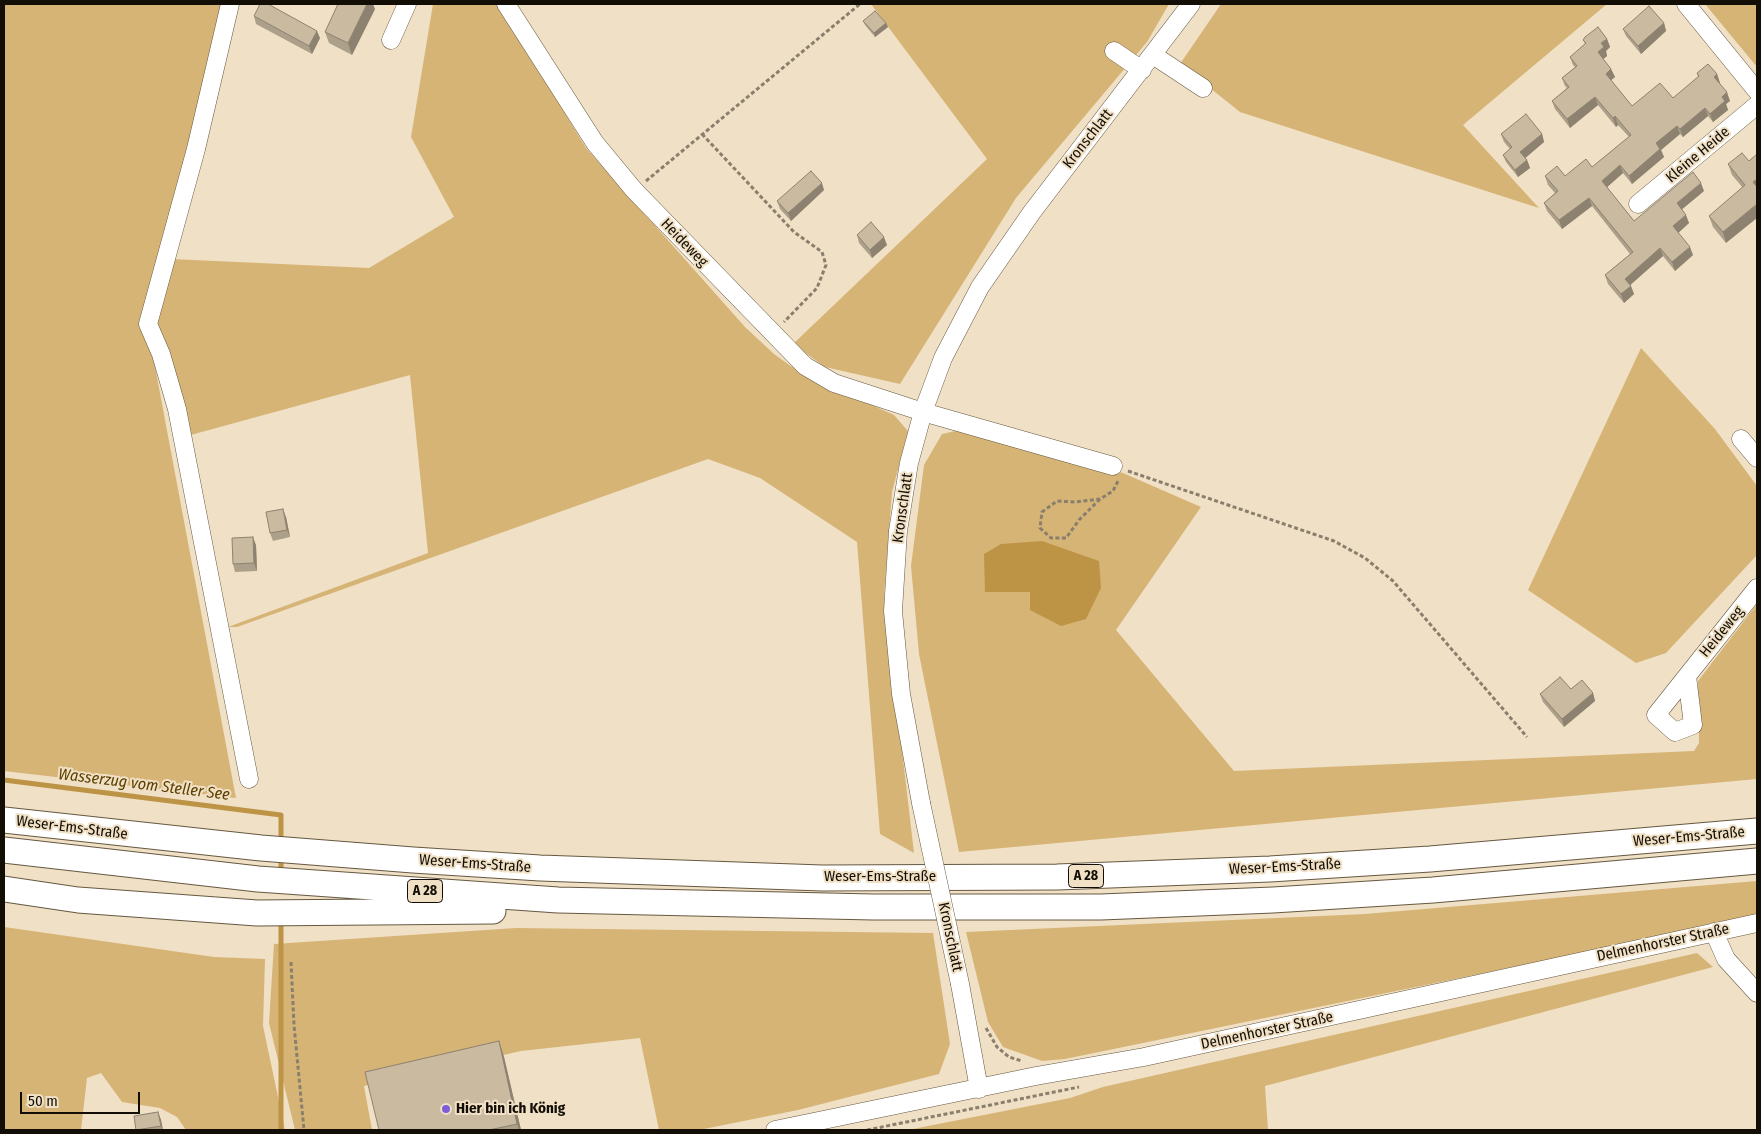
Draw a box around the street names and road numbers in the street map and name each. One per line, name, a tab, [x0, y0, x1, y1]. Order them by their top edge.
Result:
street label: Kronschlatt	[1059, 106, 1117, 172]
street label: Kleine Heide	[1663, 123, 1733, 187]
street label: Heideweg	[657, 215, 711, 271]
street label: Kronschlatt	[889, 472, 917, 544]
street label: Heideweg	[1696, 603, 1748, 661]
street label: Weser-Ems-Straße	[15, 812, 129, 844]
street label: Weser-Ems-Straße	[1632, 823, 1746, 851]
street label: Weser-Ems-Straße	[418, 851, 532, 877]
street label: Weser-Ems-Straße	[1229, 855, 1341, 879]
road number: A 28	[1068, 864, 1104, 888]
street label: Weser-Ems-Straße	[824, 868, 936, 886]
road number: A 28	[408, 879, 442, 902]
street label: Kronschlatt	[934, 901, 966, 973]
street label: Delmenhorster Straße	[1595, 920, 1731, 966]
street label: Delmenhorster Straße	[1199, 1008, 1335, 1054]

